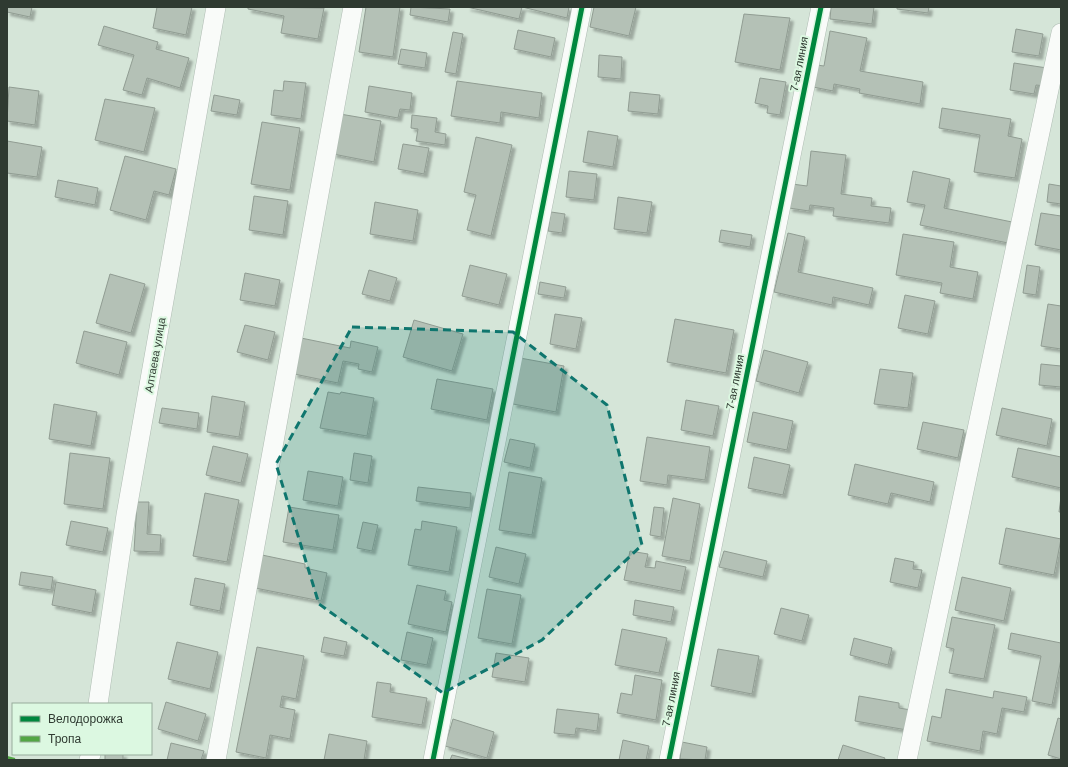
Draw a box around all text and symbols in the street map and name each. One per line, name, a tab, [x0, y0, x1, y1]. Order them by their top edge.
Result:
street label: 7-ая линия	[788, 36, 810, 92]
street label: Алтаева улица	[142, 316, 168, 393]
street label: 7-ая линия	[724, 354, 746, 410]
street label: 7-ая линия	[660, 671, 682, 727]
legend	[12, 703, 152, 755]
text: Велодорожка	[48, 712, 123, 726]
text: Тропа	[48, 732, 82, 746]

